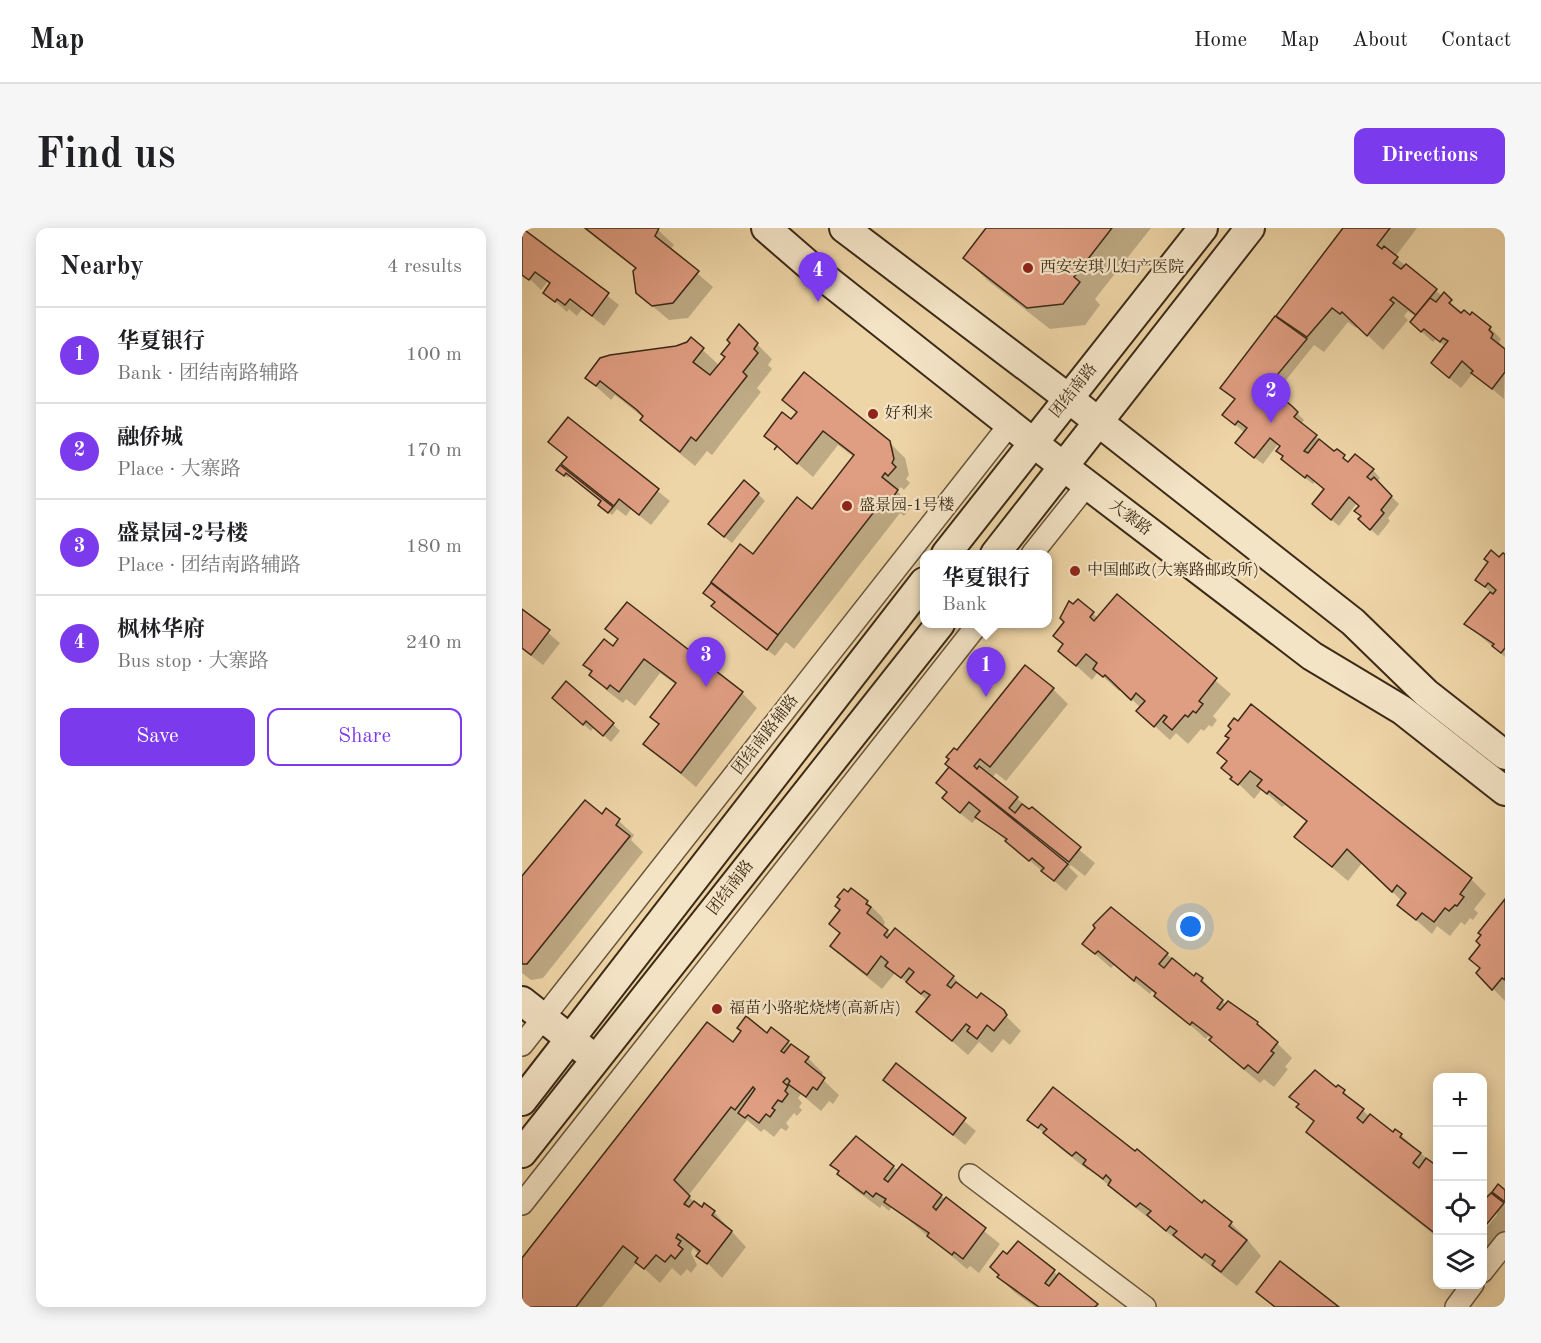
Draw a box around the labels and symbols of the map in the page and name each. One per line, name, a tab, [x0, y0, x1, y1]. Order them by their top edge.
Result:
pin: 4	[798, 253, 838, 302]
place label: 西安安琪儿妇产医院	[1040, 258, 1184, 276]
marker: 西安安琪儿妇产医院	[1021, 261, 1035, 275]
street label: 团结南路	[1046, 360, 1100, 421]
pin: 2	[1252, 374, 1290, 423]
place label: 好利来	[885, 404, 933, 422]
marker: 好利来	[866, 407, 880, 421]
place label: 盛景园-1号楼	[859, 496, 954, 514]
street label: 大寨路	[1106, 496, 1155, 539]
marker: 盛景园-1号楼	[840, 499, 854, 513]
place label: 中国邮政(大寨路邮政所)	[1087, 561, 1259, 579]
marker: 中国邮政(大寨路邮政所)	[1068, 564, 1082, 578]
pin: 3	[686, 638, 726, 687]
pin: 1	[966, 648, 1006, 697]
street label: 团结南路辅路	[729, 691, 802, 778]
street label: 团结南路	[703, 857, 757, 918]
your location	[1176, 912, 1205, 941]
place label: 福苗小骆驼烧烤(高新店)	[729, 999, 901, 1017]
marker: 福苗小骆驼烧烤(高新店)	[710, 1002, 724, 1016]

